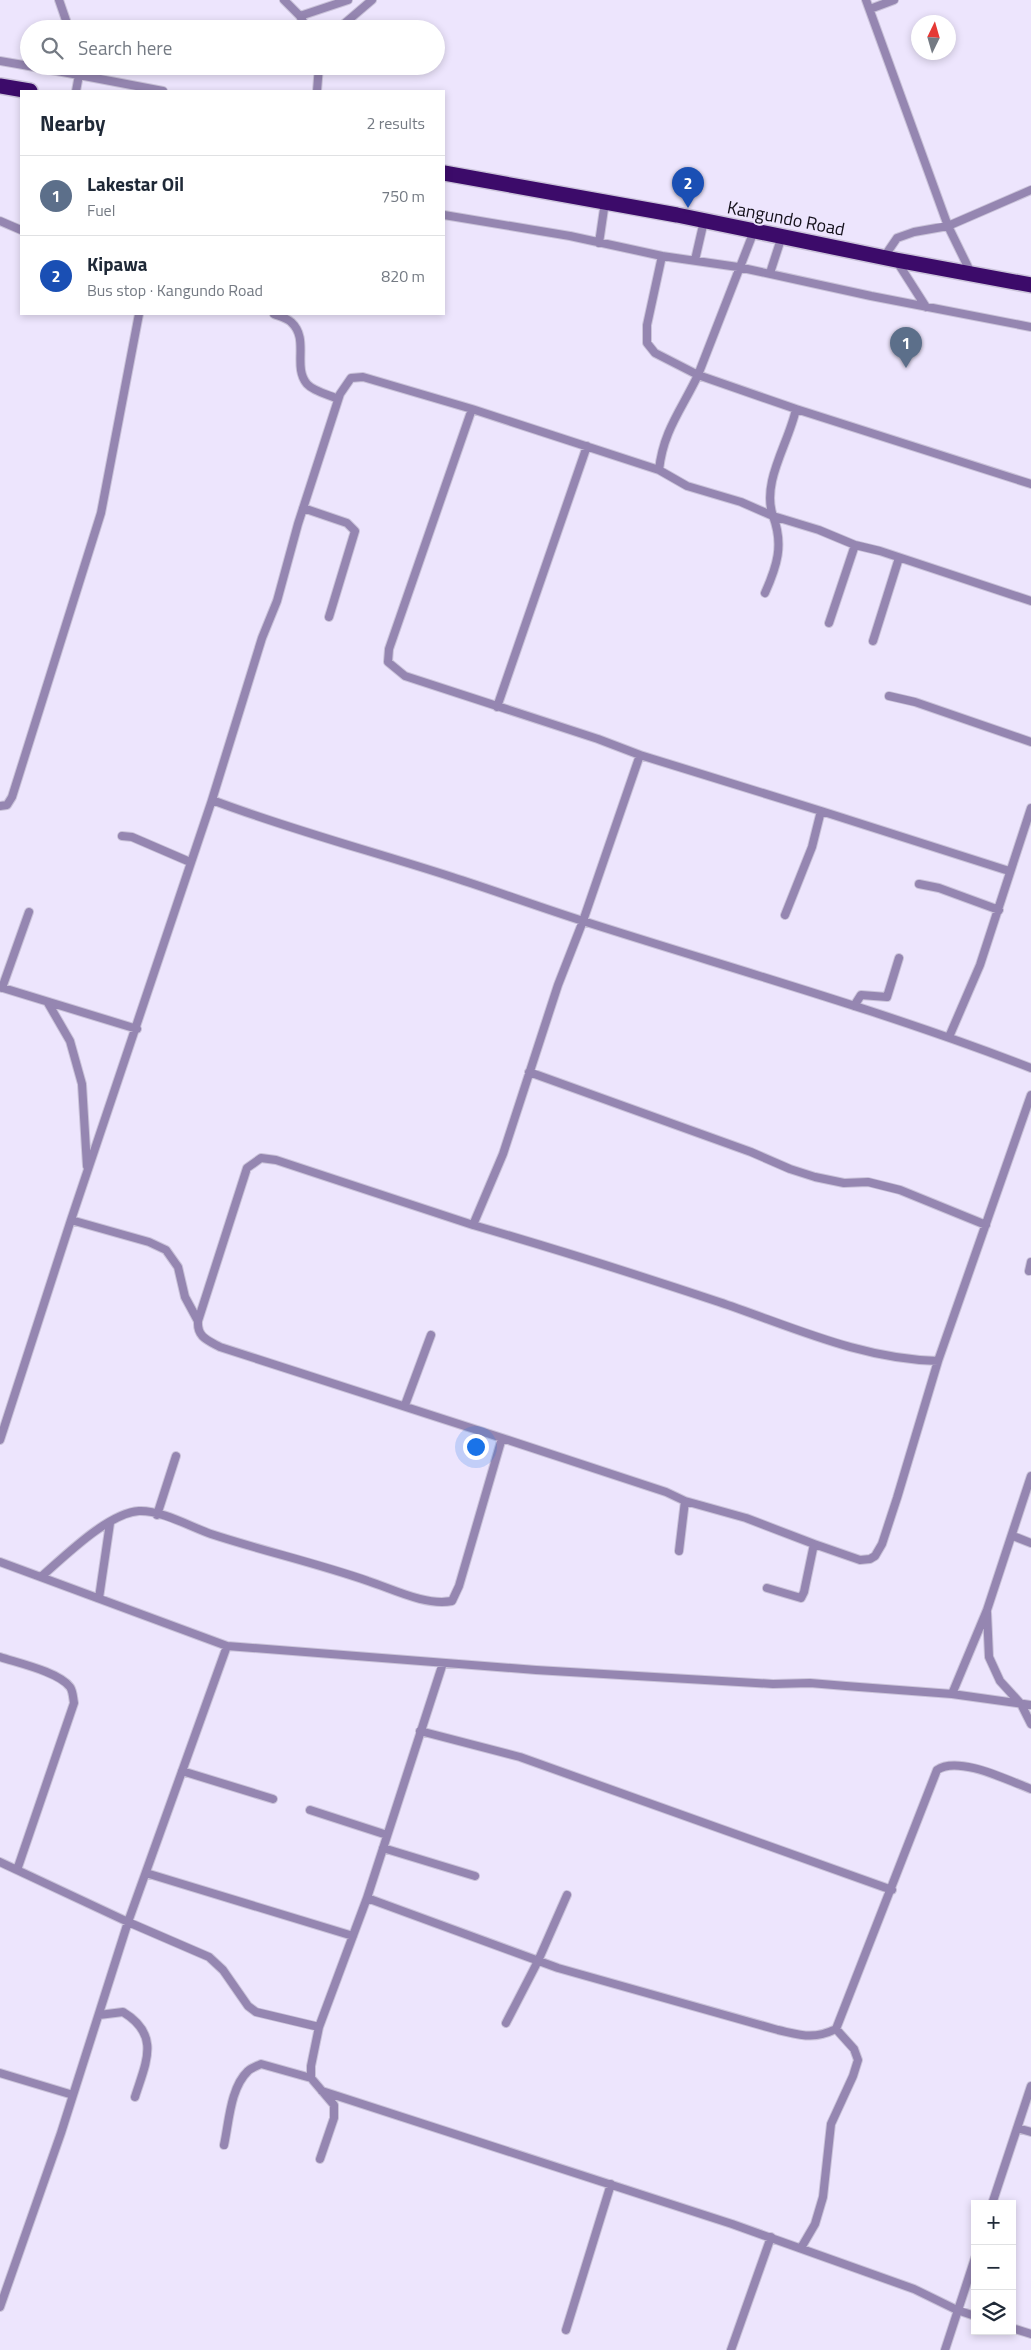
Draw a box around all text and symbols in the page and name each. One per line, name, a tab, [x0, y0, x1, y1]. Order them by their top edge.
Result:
north arrow	[911, 15, 956, 60]
search box	[20, 20, 445, 75]
text: Search here	[78, 33, 172, 62]
icon: search	[38, 34, 66, 62]
text: Nearby	[40, 107, 105, 139]
text: 2 results	[366, 111, 425, 135]
pin: 2	[672, 167, 704, 208]
text: Lakestar Oil	[87, 169, 184, 198]
text: 1	[52, 184, 60, 208]
text: 750 m	[381, 184, 425, 208]
street label: Kangundo Road	[725, 193, 847, 243]
text: Fuel	[87, 198, 115, 222]
text: Kipawa	[87, 249, 148, 278]
text: 2	[52, 264, 60, 288]
text: 820 m	[381, 264, 425, 288]
text: Bus stop · Kangundo Road	[87, 278, 263, 302]
pin: 1	[890, 327, 922, 368]
your location	[463, 1434, 489, 1460]
map controls	[971, 2200, 1016, 2335]
button: +	[971, 2200, 1016, 2245]
button: −	[971, 2245, 1016, 2290]
button: layers	[971, 2290, 1016, 2335]

